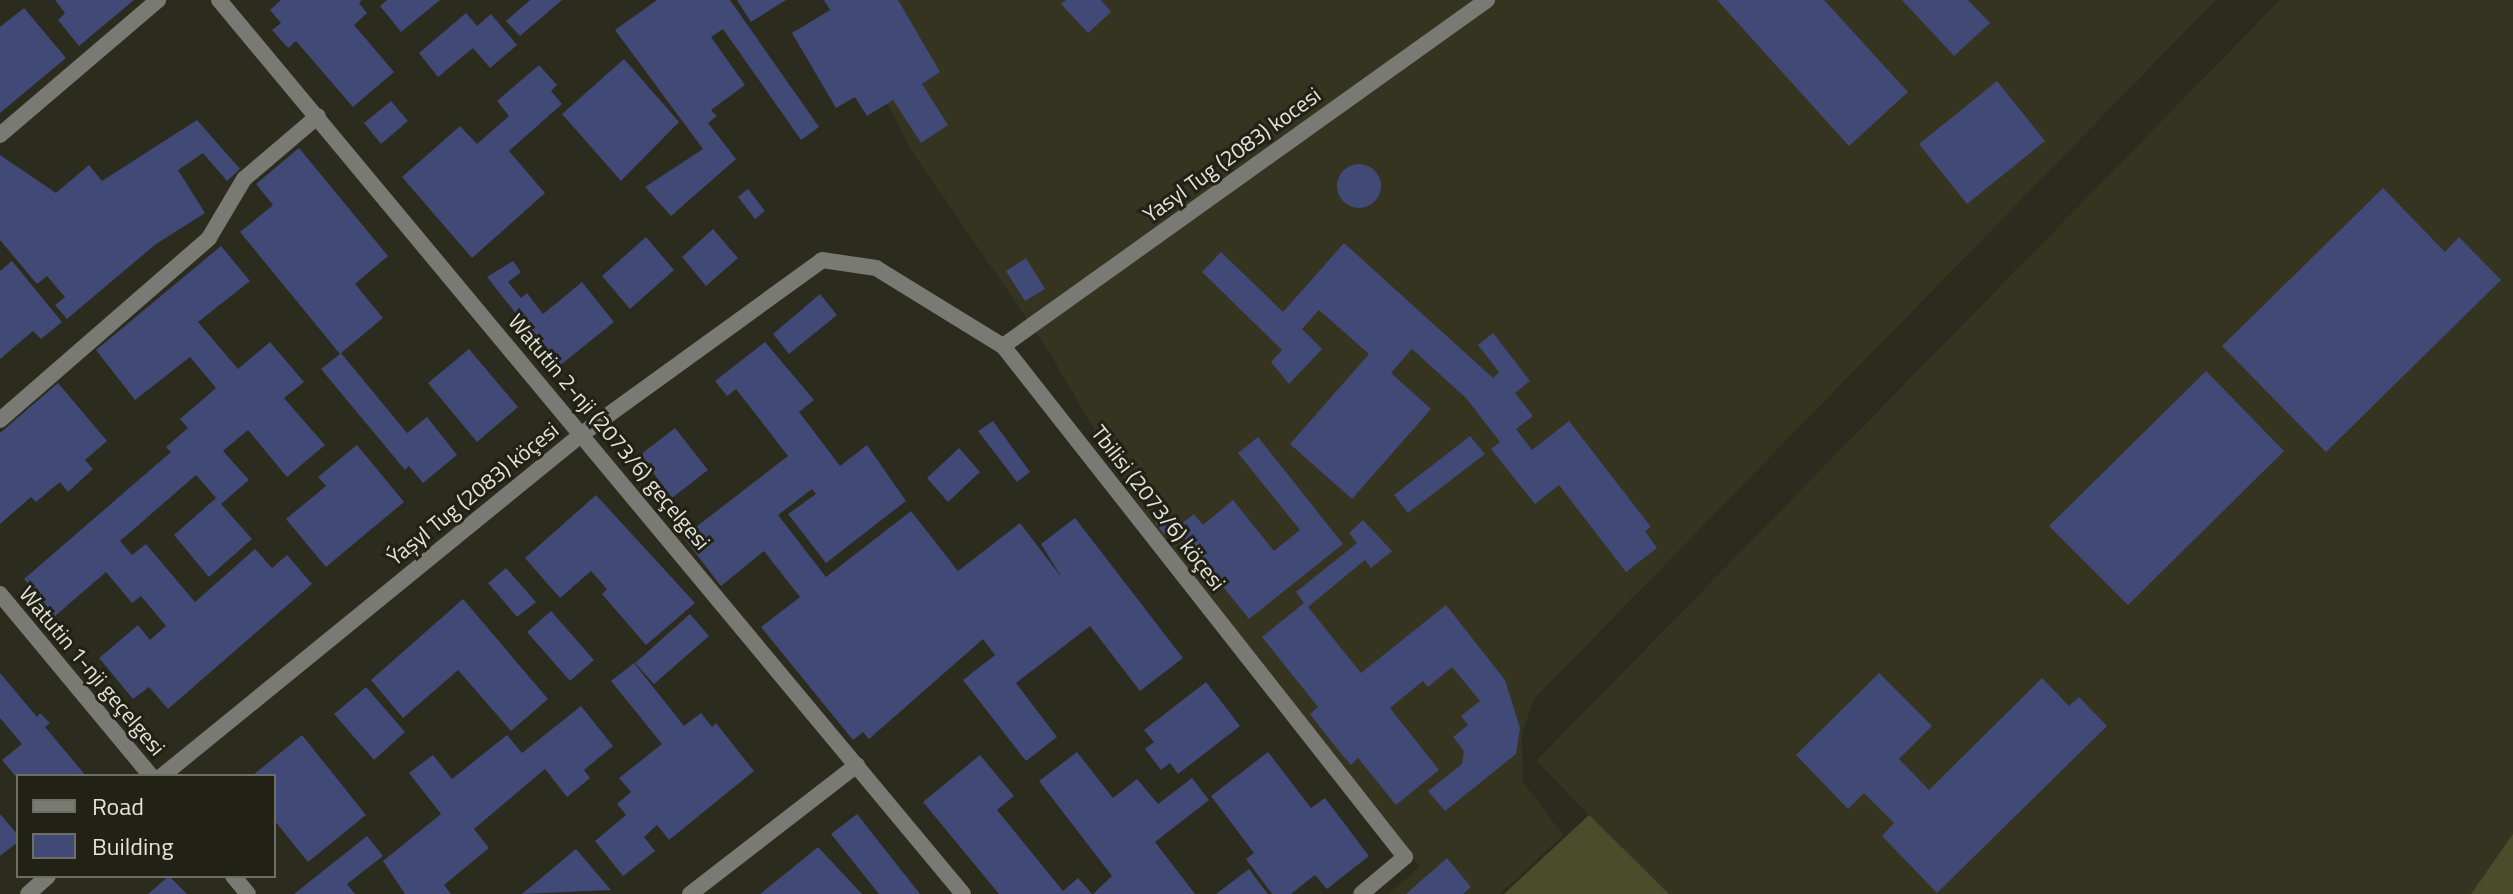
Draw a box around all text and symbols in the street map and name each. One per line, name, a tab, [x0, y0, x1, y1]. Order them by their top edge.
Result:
street label: Yasyl Tug (2083) kocesi	[1138, 82, 1326, 228]
street label: Watutin 2-nji (2073/6) geçelgesi	[503, 309, 715, 555]
street label: Ýaşyl Tug (2083) köçesi	[382, 417, 564, 571]
street label: Tbilisi (2073/6) köçesi	[1085, 420, 1231, 596]
street label: Watutin 1-nji geçelgesi	[14, 581, 170, 761]
legend	[16, 774, 276, 878]
text: Road	[92, 788, 144, 824]
text: Building	[92, 828, 174, 864]

